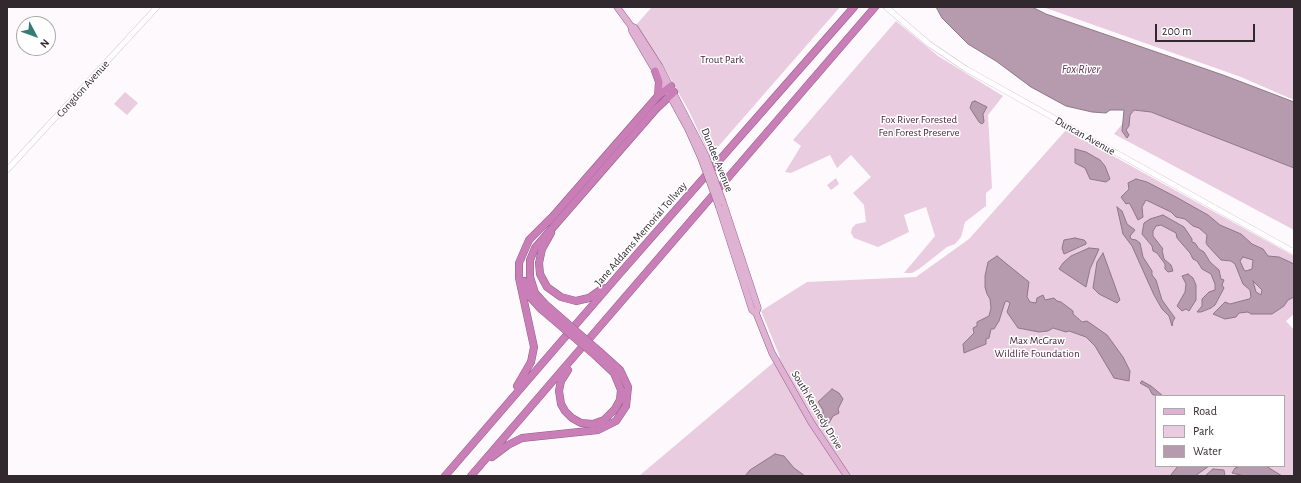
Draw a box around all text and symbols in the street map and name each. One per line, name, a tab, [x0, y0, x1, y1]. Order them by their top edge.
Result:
north arrow	[16, 16, 56, 56]
scale bar	[1157, 16, 1257, 42]
text: 200 m	[1162, 25, 1192, 37]
text: N	[38, 37, 51, 50]
park label: Trout Park	[700, 53, 744, 67]
street label: Congdon Avenue	[54, 58, 112, 120]
water label: Fox River	[1062, 62, 1100, 76]
park label: Fox River Forested Fen Forest Preserve	[878, 113, 960, 139]
street label: Duncan Avenue	[1053, 114, 1117, 158]
street label: Dundee Avenue	[698, 126, 736, 194]
street label: Jane Addams Memorial Tollway	[592, 179, 690, 289]
park label: Max McGraw Wildlife Foundation	[994, 334, 1080, 360]
street label: South Kennedy Drive	[788, 368, 846, 452]
legend	[1155, 395, 1285, 467]
text: Road	[1193, 405, 1217, 417]
text: Park	[1193, 425, 1214, 437]
text: Water	[1193, 445, 1222, 457]

